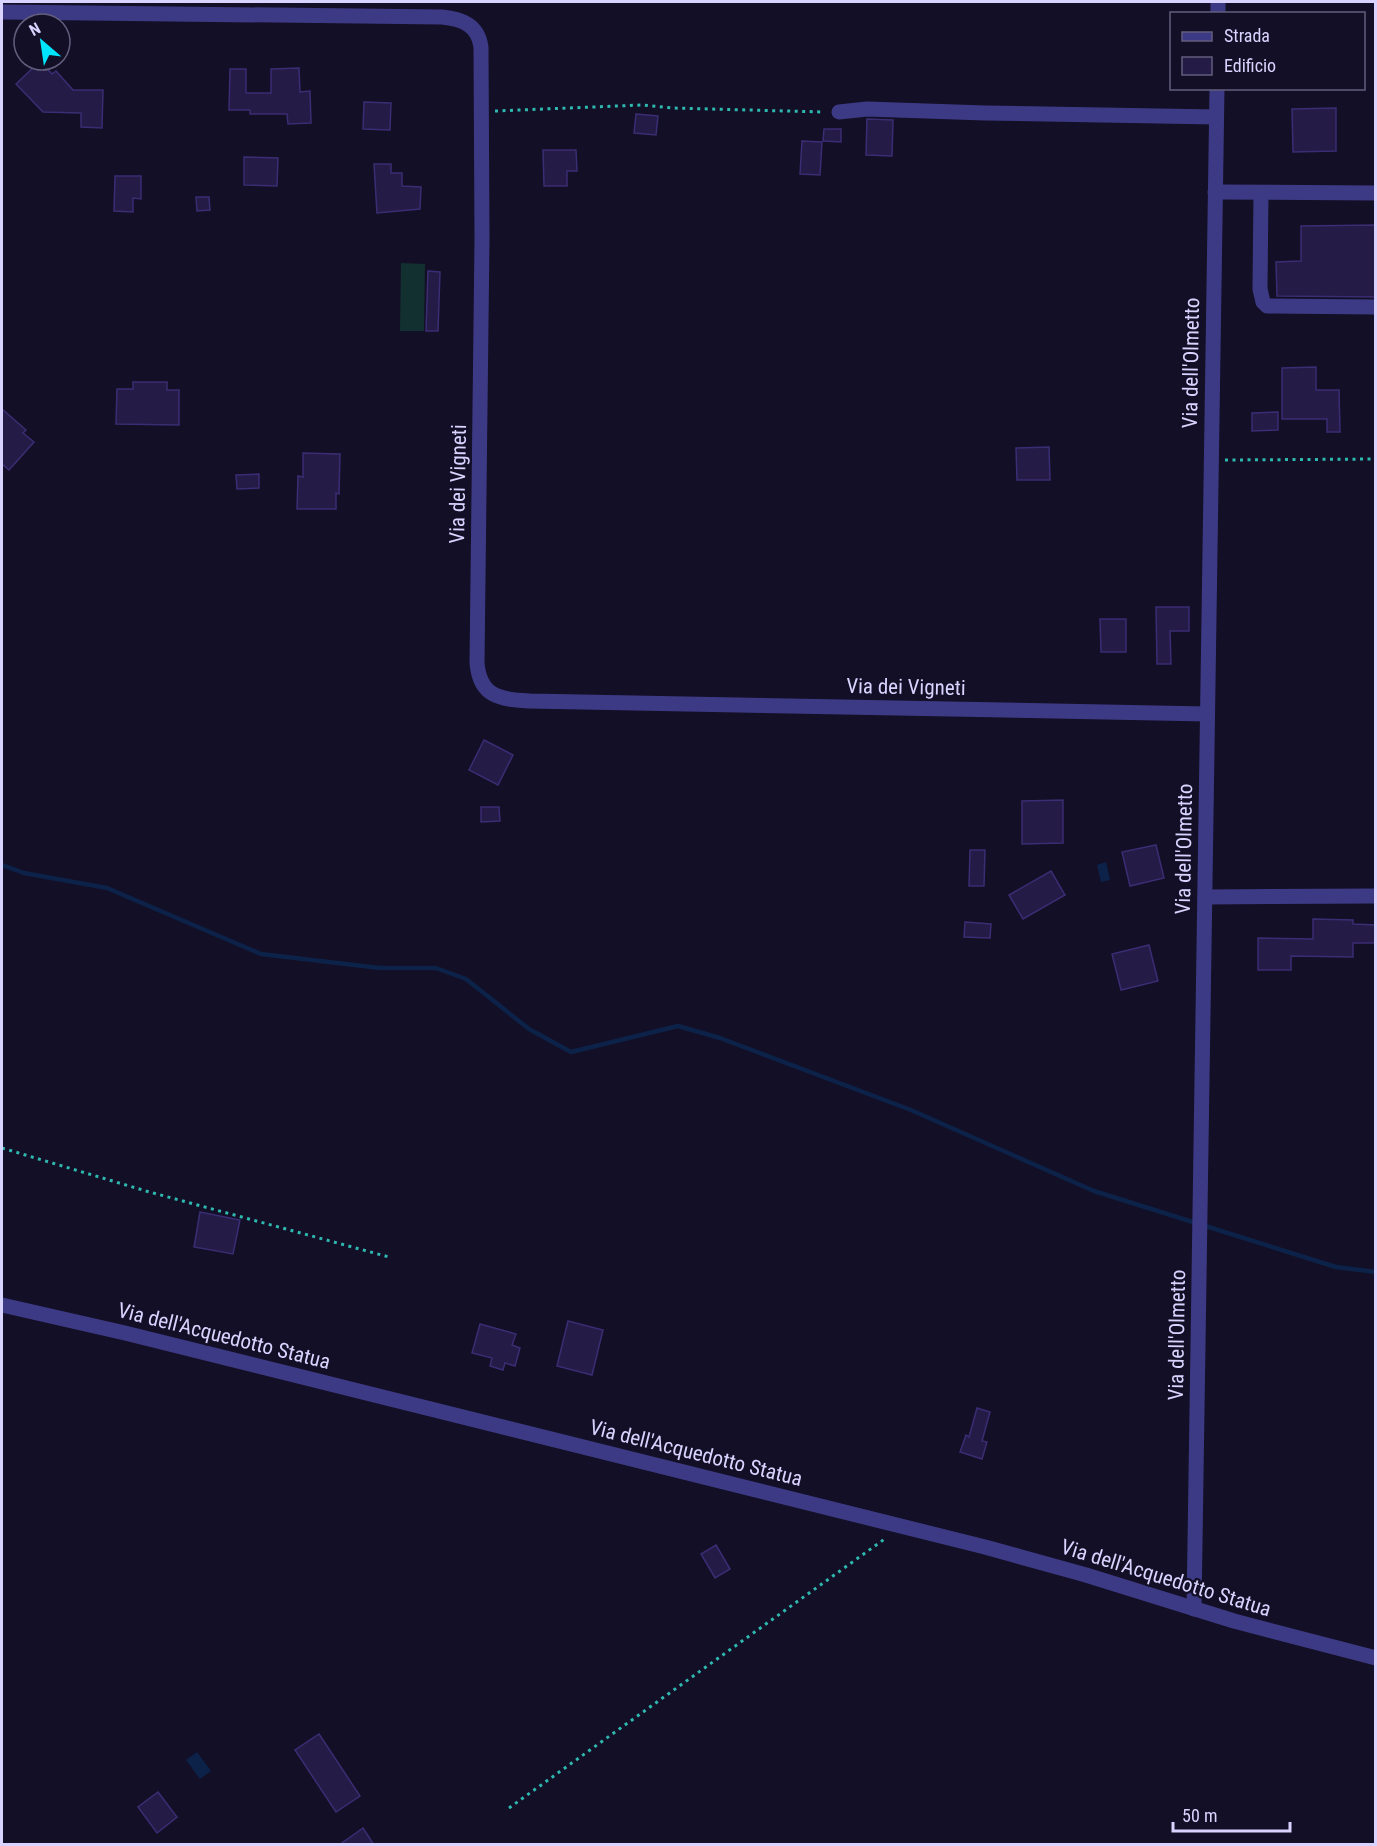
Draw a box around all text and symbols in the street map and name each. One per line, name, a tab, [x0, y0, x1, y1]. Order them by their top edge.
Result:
north arrow	[12, 12, 72, 72]
legend	[1170, 12, 1365, 90]
text: N	[26, 19, 44, 40]
text: Strada	[1224, 25, 1270, 46]
text: Edificio	[1224, 55, 1276, 76]
street label: Via dell'Olmetto	[1178, 297, 1204, 429]
street label: Via dei Vigneti	[445, 424, 471, 544]
street label: Via dei Vigneti	[846, 674, 966, 700]
street label: Via dell'Olmetto	[1171, 783, 1197, 915]
street label: Via dell'Olmetto	[1164, 1269, 1190, 1401]
street label: Via dell'Acquedotto Statua	[115, 1298, 333, 1374]
street label: Via dell'Acquedotto Statua	[587, 1415, 805, 1491]
street label: Via dell'Acquedotto Statua	[1058, 1535, 1274, 1621]
scale bar	[1173, 1795, 1290, 1833]
text: 50 m	[1182, 1805, 1217, 1826]

